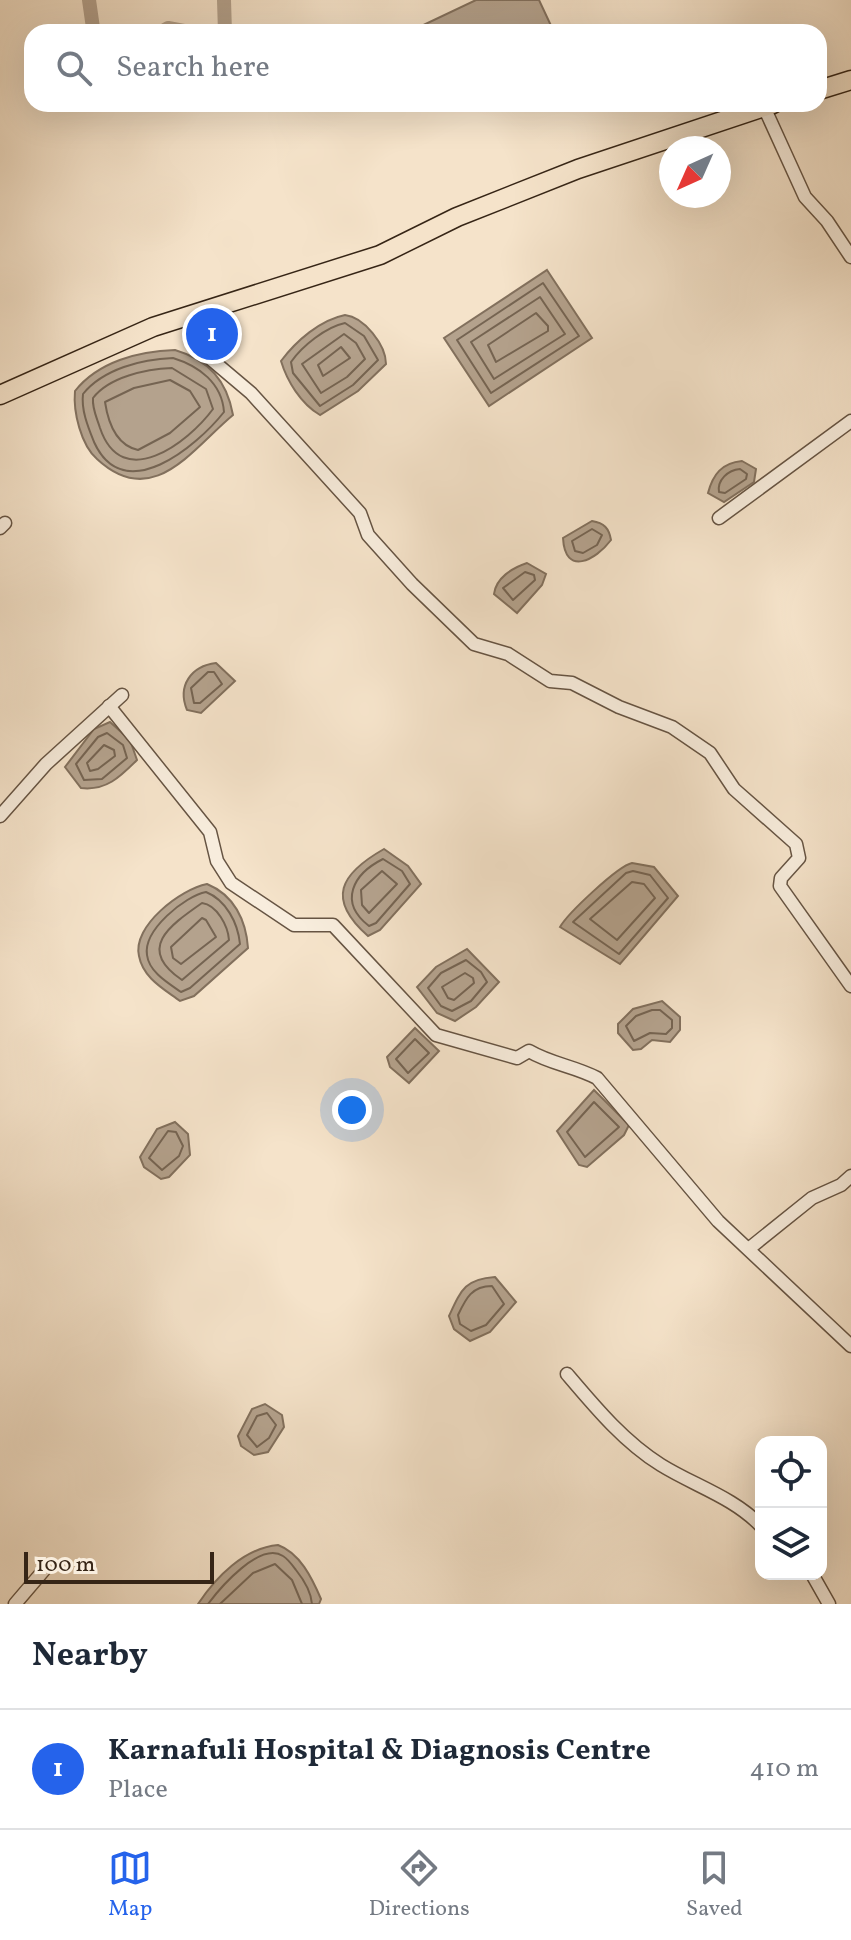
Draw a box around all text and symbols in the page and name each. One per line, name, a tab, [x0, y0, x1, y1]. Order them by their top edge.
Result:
search box	[24, 24, 827, 112]
icon: search	[52, 46, 96, 90]
text: Search here	[116, 47, 270, 89]
north arrow	[659, 136, 731, 208]
pin: 1	[186, 304, 238, 364]
your location	[332, 1090, 372, 1130]
map controls	[755, 1436, 827, 1580]
button: locate	[755, 1436, 827, 1508]
button: layers	[755, 1508, 827, 1580]
scale bar	[24, 1548, 214, 1584]
text: 100 m	[36, 1550, 95, 1581]
text: Nearby	[32, 1633, 148, 1680]
text: Karnafuli Hospital & Diagnosis Centre	[108, 1730, 651, 1772]
text: 1	[53, 1751, 63, 1787]
text: 410 m	[750, 1751, 819, 1787]
text: Place	[108, 1772, 168, 1808]
tab: Map	[108, 1846, 152, 1925]
tab: Directions	[369, 1846, 470, 1925]
tab: Saved	[686, 1846, 743, 1925]

